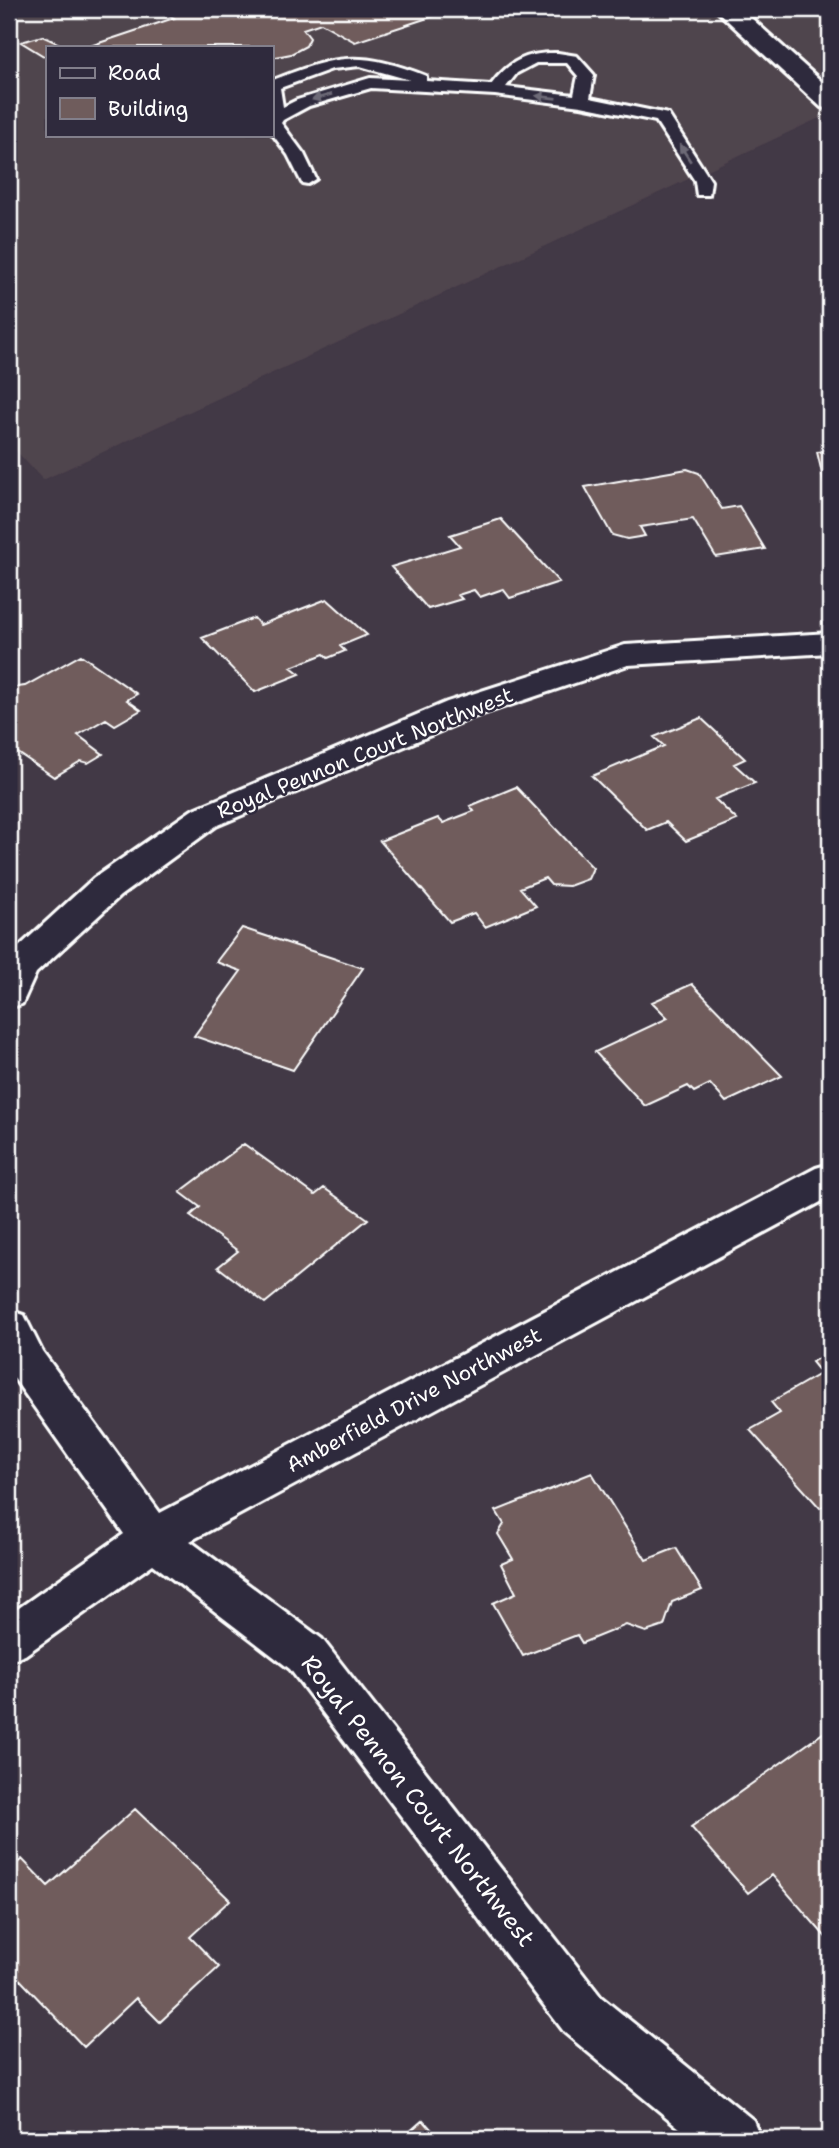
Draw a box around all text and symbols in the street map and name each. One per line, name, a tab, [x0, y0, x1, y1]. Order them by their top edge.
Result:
legend	[46, 46, 273, 136]
text: Road	[108, 59, 161, 87]
one-way arrow	[535, 91, 557, 102]
one-way arrow	[311, 93, 332, 103]
text: Building	[108, 95, 188, 123]
one-way arrow	[679, 144, 692, 163]
street label: Royal Pennon Court Northwest	[213, 681, 517, 825]
street label: Amberfield Drive Northwest	[282, 1321, 546, 1479]
street label: Royal Pennon Court Northwest	[294, 1649, 542, 1953]

